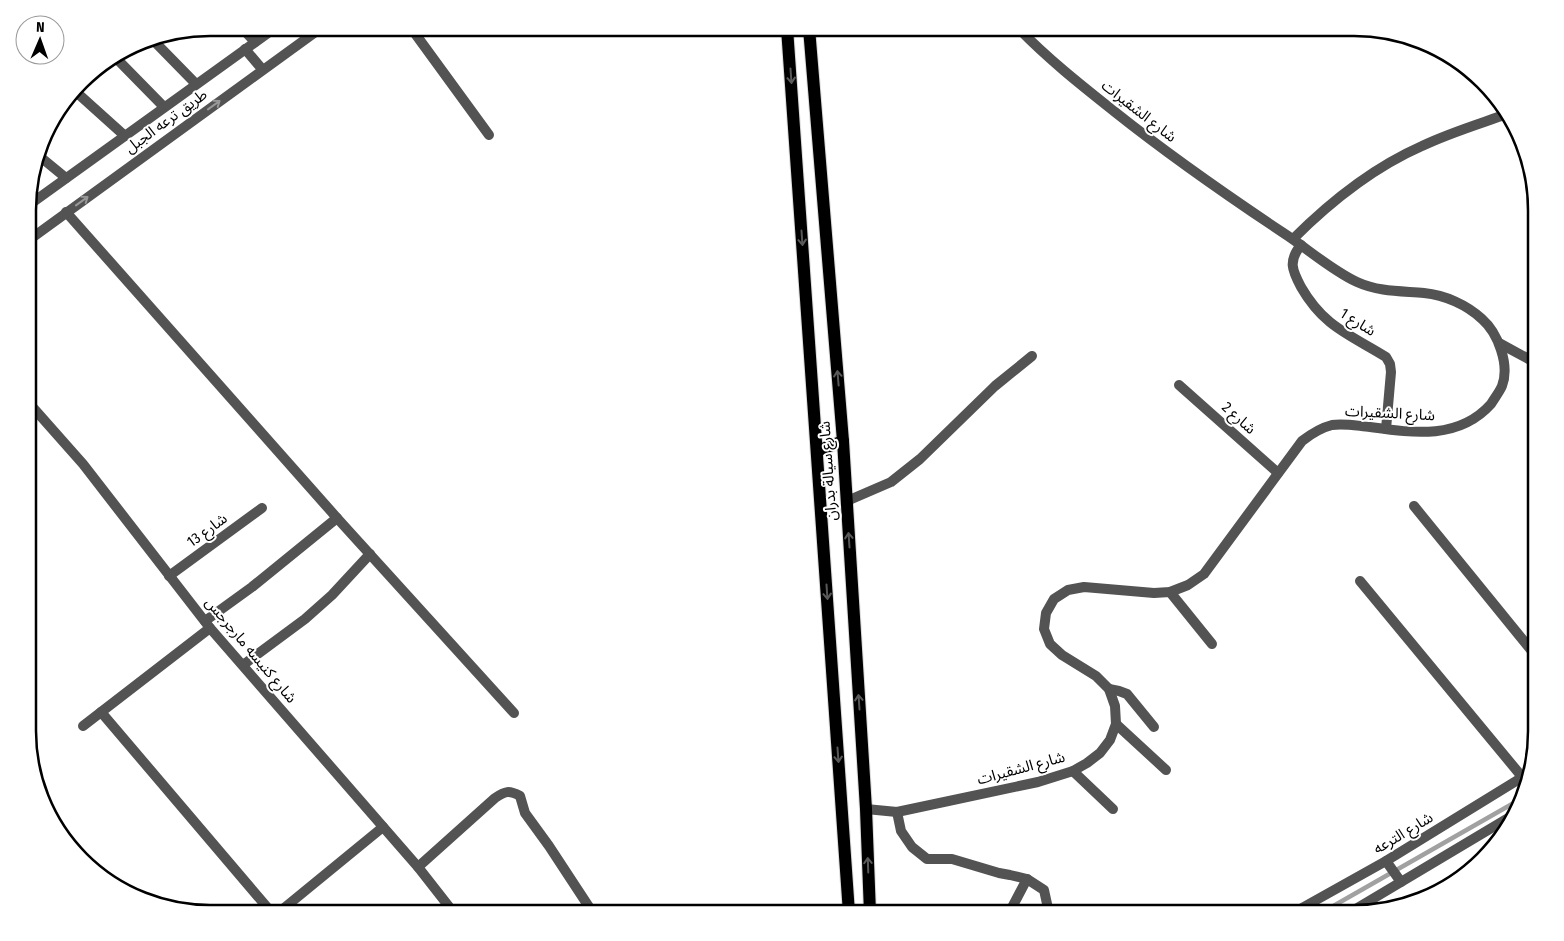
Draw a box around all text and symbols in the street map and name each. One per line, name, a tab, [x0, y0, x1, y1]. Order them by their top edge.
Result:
north arrow	[15, 15, 65, 65]
text: N	[36, 19, 45, 36]
one-way arrow	[786, 68, 796, 84]
street label: شارع الشقيرات	[1096, 76, 1180, 148]
street label: طريق ترعه الجبل	[121, 85, 211, 158]
one-way arrow	[207, 99, 220, 110]
one-way arrow	[75, 195, 89, 206]
one-way arrow	[798, 230, 807, 246]
street label: شارع 1	[1335, 304, 1379, 343]
one-way arrow	[833, 370, 842, 386]
street label: شارع 2	[1216, 398, 1260, 440]
street label: شارع الشقيرات	[1344, 402, 1436, 427]
street label: شارع سيالة بدران	[816, 420, 843, 522]
street label: شارع 13	[183, 509, 233, 553]
one-way arrow	[845, 532, 854, 548]
one-way arrow	[822, 584, 831, 600]
street label: شارع كنيسه مارجرجس	[199, 593, 301, 709]
one-way arrow	[855, 695, 864, 711]
one-way arrow	[833, 746, 842, 762]
street label: شارع الشقيرات	[975, 748, 1068, 791]
street label: شارع الترعه	[1370, 808, 1438, 860]
one-way arrow	[864, 857, 873, 873]

